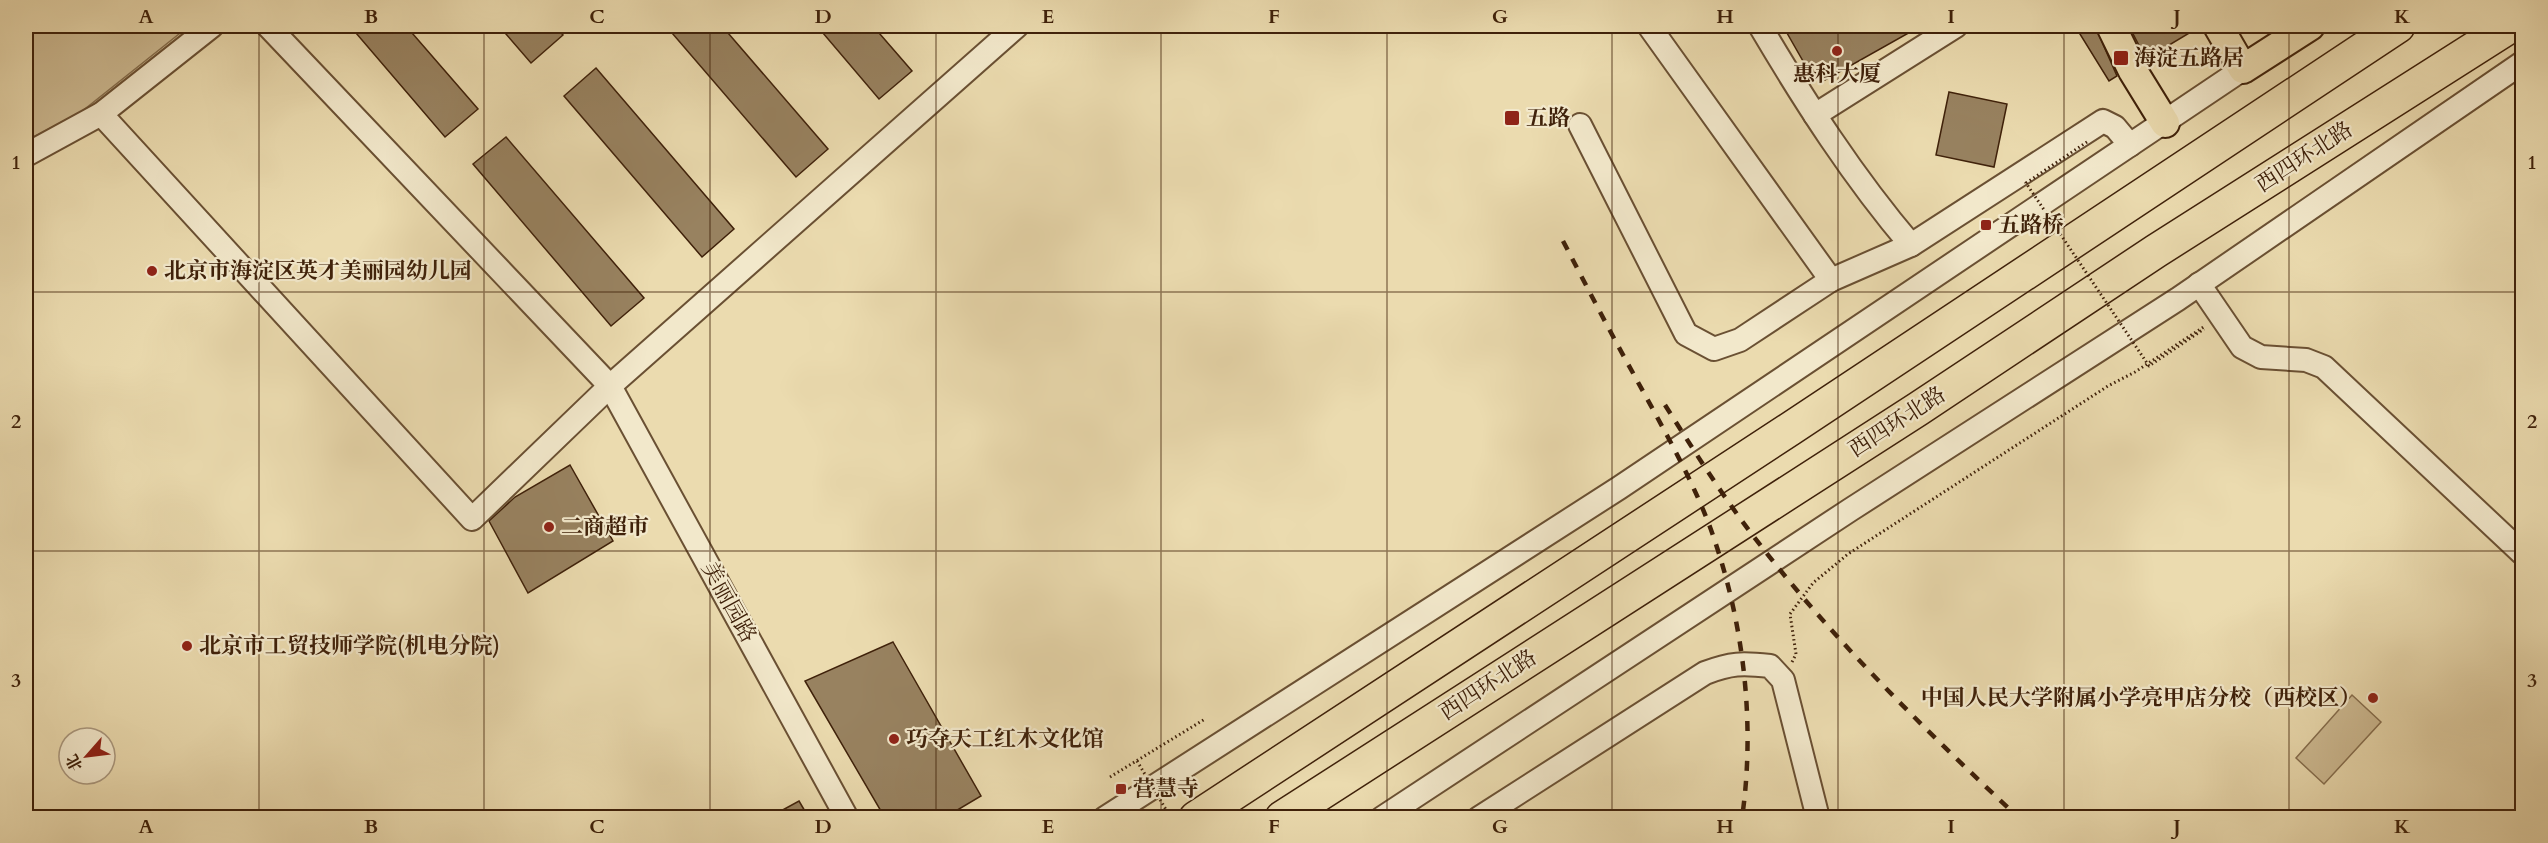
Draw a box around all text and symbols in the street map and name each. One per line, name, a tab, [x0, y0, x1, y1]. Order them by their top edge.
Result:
text: A	[138, 3, 154, 30]
text: B	[364, 3, 378, 30]
text: C	[589, 3, 605, 30]
text: D	[814, 3, 832, 30]
text: E	[1042, 3, 1054, 30]
text: F	[1268, 3, 1280, 30]
text: G	[1492, 3, 1508, 30]
text: H	[1716, 3, 1734, 30]
text: I	[1947, 3, 1955, 30]
text: J	[2170, 3, 2181, 30]
text: K	[2394, 3, 2411, 30]
place label: 海淀五路居	[2134, 43, 2244, 73]
marker: 惠科大厦	[1830, 44, 1844, 58]
marker: 海淀五路居	[2112, 49, 2130, 67]
place label: 惠科大厦	[1793, 59, 1881, 89]
place label: 五路	[1526, 103, 1570, 133]
marker: 五路	[1503, 109, 1521, 127]
street label: 西四环北路	[2250, 114, 2358, 200]
text: 1	[11, 149, 21, 176]
text: 1	[2527, 149, 2537, 176]
place label: 五路桥	[1998, 210, 2064, 240]
marker: 五路桥	[1979, 218, 1993, 232]
place label: 北京市海淀区英才美丽园幼儿园	[164, 256, 472, 286]
marker: 北京市海淀区英才美丽园幼儿园	[145, 264, 159, 278]
street label: 西四环北路	[1843, 379, 1951, 465]
text: 2	[11, 408, 21, 435]
text: 2	[2527, 408, 2537, 435]
place label: 二商超市	[561, 512, 649, 542]
marker: 二商超市	[542, 520, 556, 534]
street label: 美丽园路	[695, 556, 763, 648]
place label: 北京市工贸技师学院(机电分院)	[199, 631, 500, 661]
marker: 北京市工贸技师学院(机电分院)	[180, 639, 194, 653]
street label: 西四环北路	[1434, 642, 1542, 728]
text: 3	[11, 667, 21, 694]
text: 3	[2527, 667, 2537, 694]
place label: 中国人民大学附属小学亮甲店分校（西校区）	[1921, 683, 2361, 713]
marker: 中国人民大学附属小学亮甲店分校（西校区）	[2366, 691, 2380, 705]
place label: 巧夺天工红木文化馆	[906, 724, 1104, 754]
north arrow	[57, 726, 117, 786]
marker: 巧夺天工红木文化馆	[887, 732, 901, 746]
text: 北	[61, 750, 88, 775]
place label: 营慧寺	[1133, 774, 1199, 804]
marker: 营慧寺	[1114, 782, 1128, 796]
text: A	[138, 813, 154, 840]
text: B	[364, 813, 378, 840]
text: C	[589, 813, 605, 840]
text: D	[814, 813, 832, 840]
text: E	[1042, 813, 1054, 840]
text: F	[1268, 813, 1280, 840]
text: G	[1492, 813, 1508, 840]
text: H	[1716, 813, 1734, 840]
text: I	[1947, 813, 1955, 840]
text: J	[2170, 813, 2181, 840]
text: K	[2394, 813, 2411, 840]

